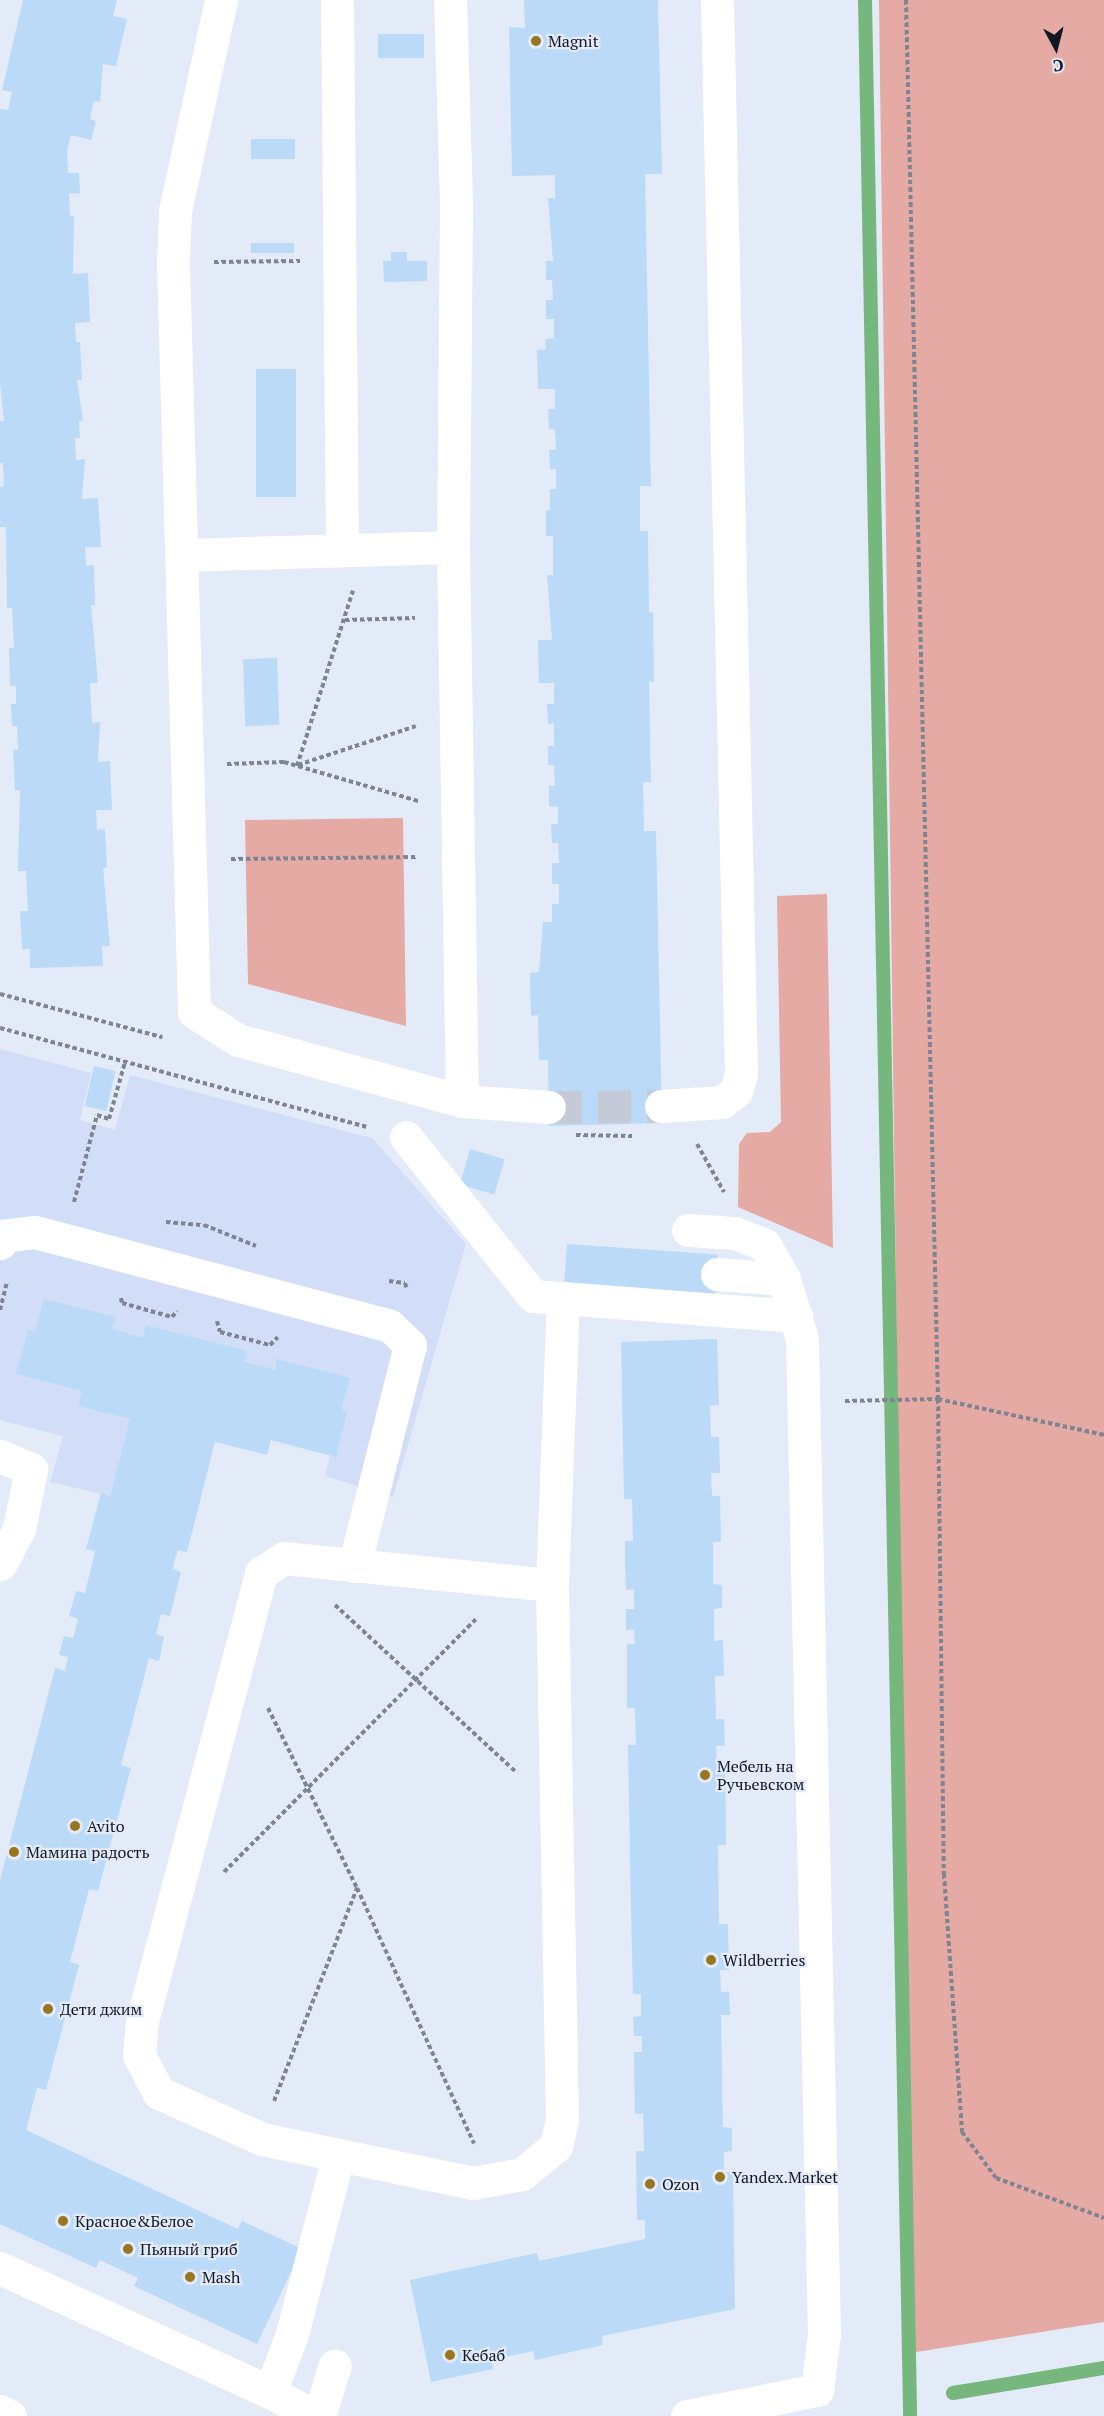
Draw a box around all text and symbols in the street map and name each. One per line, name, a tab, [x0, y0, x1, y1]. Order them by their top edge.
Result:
north arrow	[1026, 18, 1086, 78]
place label: Magnit	[548, 31, 599, 51]
marker: Magnit	[529, 34, 543, 48]
text: С	[1052, 54, 1065, 77]
place label: Мебель на Ручьевском	[717, 1756, 805, 1794]
marker: Мебель на Ручьевском	[698, 1768, 712, 1782]
place label: Avito	[87, 1816, 124, 1836]
marker: Avito	[68, 1819, 82, 1833]
place label: Мамина радость	[26, 1842, 150, 1862]
marker: Мамина радость	[7, 1845, 21, 1859]
place label: Wildberries	[723, 1950, 805, 1970]
marker: Wildberries	[704, 1953, 718, 1967]
place label: Дети джим	[60, 1999, 143, 2019]
marker: Дети джим	[41, 2002, 55, 2016]
place label: Yandex.Market	[732, 2167, 838, 2187]
marker: Yandex.Market	[713, 2170, 727, 2184]
place label: Ozon	[662, 2174, 700, 2194]
marker: Ozon	[643, 2177, 657, 2191]
place label: Красное&Белое	[75, 2211, 193, 2231]
marker: Красное&Белое	[56, 2214, 70, 2228]
place label: Пьяный гриб	[140, 2239, 238, 2259]
marker: Пьяный гриб	[121, 2242, 135, 2256]
place label: Mash	[202, 2267, 240, 2287]
marker: Mash	[183, 2270, 197, 2284]
place label: Кебаб	[462, 2345, 505, 2365]
marker: Кебаб	[443, 2348, 457, 2362]

